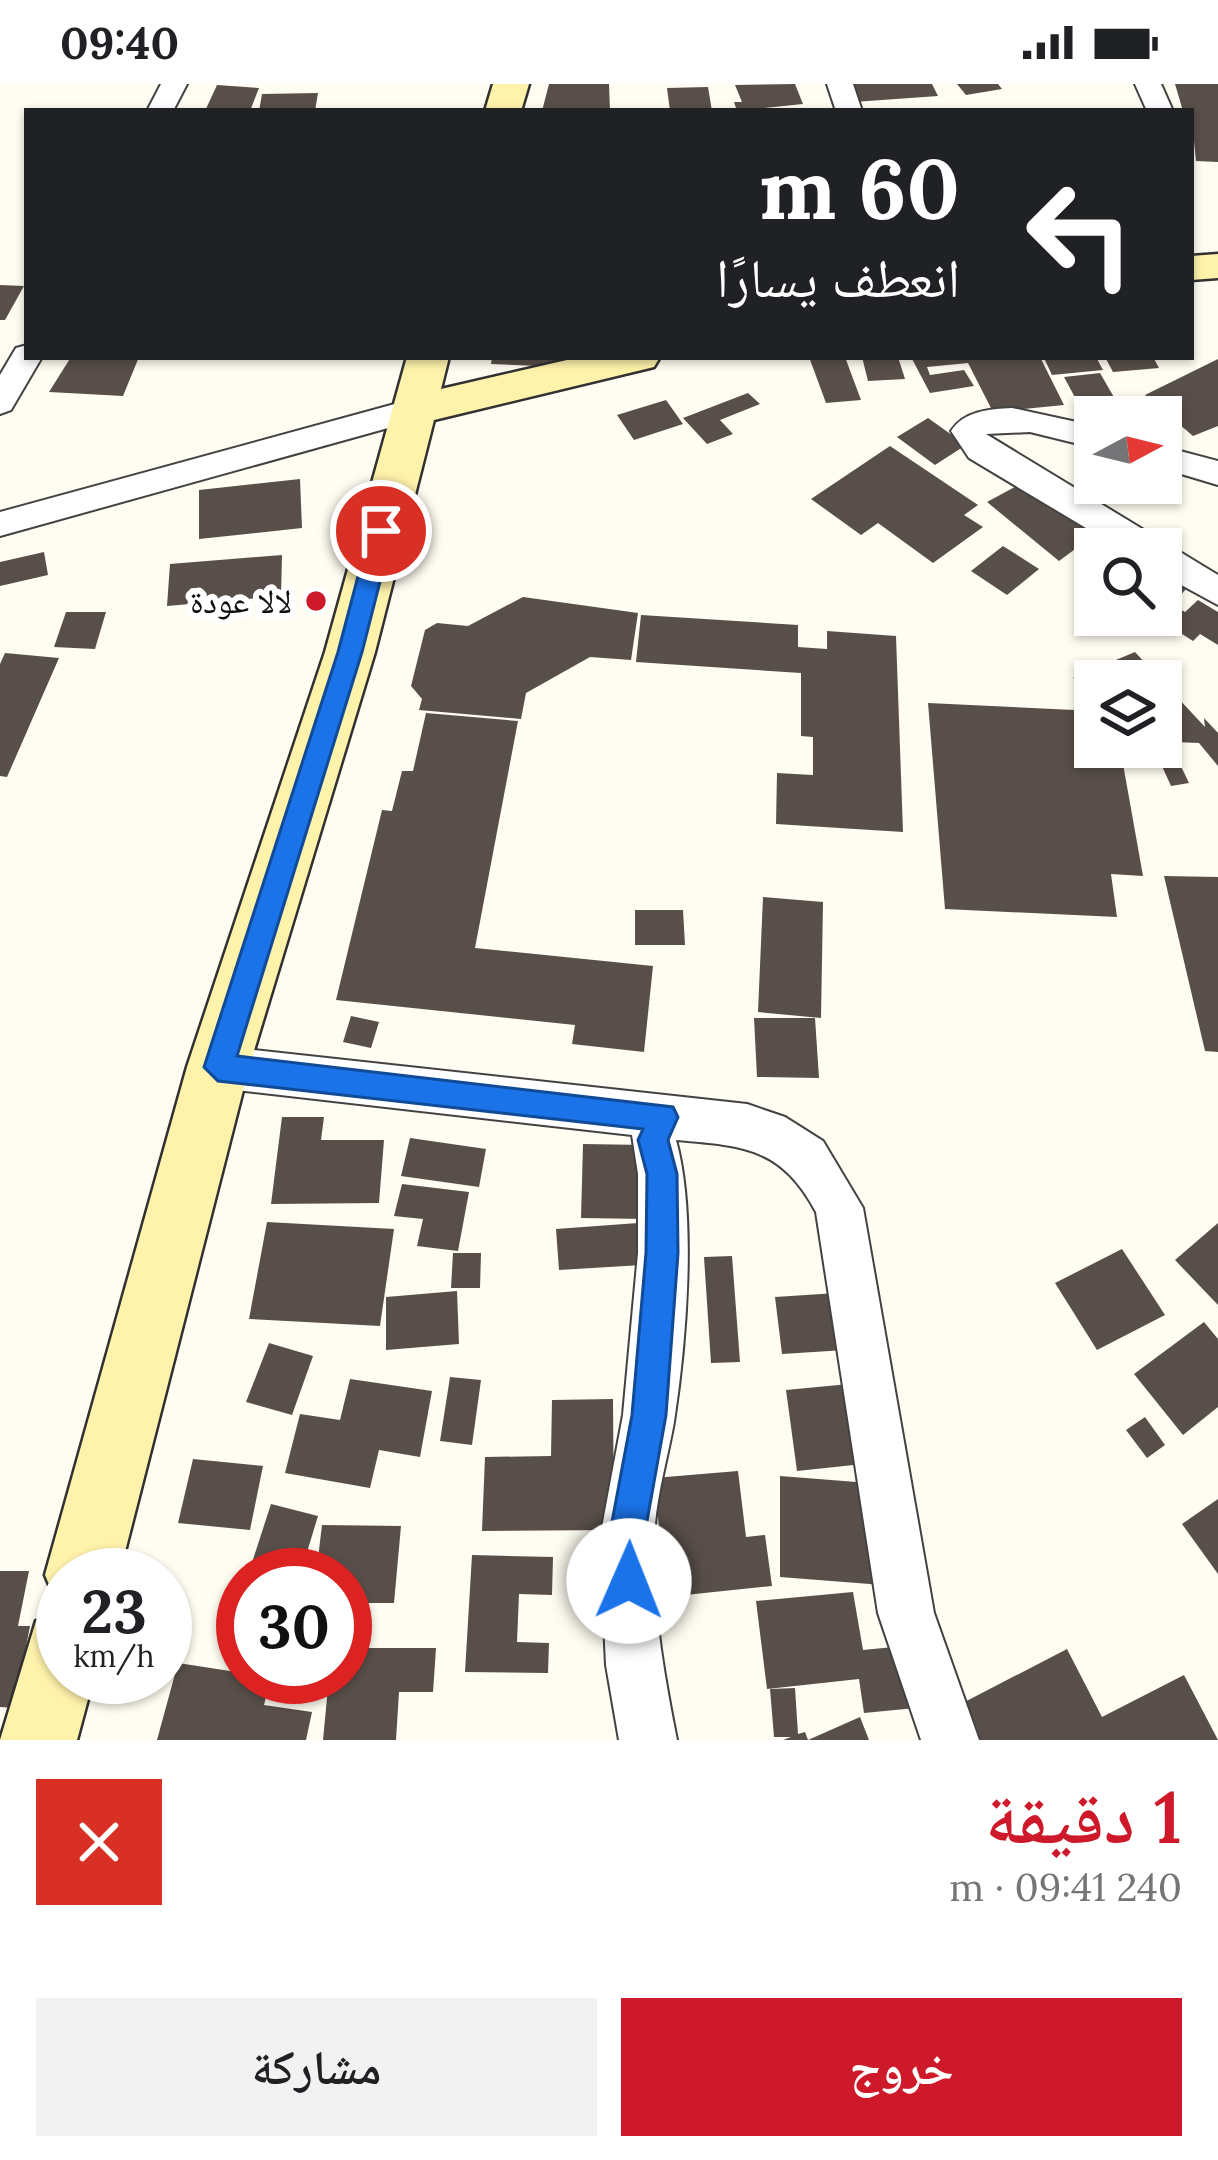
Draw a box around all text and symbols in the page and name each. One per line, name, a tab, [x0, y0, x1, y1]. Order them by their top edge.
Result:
text: 09:40	[60, 14, 179, 71]
text: 60 m	[759, 134, 960, 242]
icon: left	[1002, 156, 1158, 312]
text: انعطف يسارًا	[716, 243, 960, 312]
north arrow	[1074, 396, 1182, 504]
map controls	[1074, 396, 1182, 768]
pin	[330, 480, 432, 582]
icon: arrive	[348, 498, 414, 564]
button: search	[1074, 528, 1182, 636]
place label: لالا عودة	[190, 580, 292, 622]
marker: لالا عودة	[303, 588, 329, 614]
button: layers	[1074, 660, 1182, 768]
position arrow	[566, 1518, 692, 1644]
speed limit sign: 30	[216, 1548, 372, 1704]
text: 23	[81, 1573, 147, 1649]
text: km/h	[73, 1637, 155, 1675]
text: 1 دقيقة	[985, 1771, 1182, 1863]
button: close	[36, 1779, 162, 1905]
text: 240 m · 09:41	[949, 1862, 1182, 1912]
button: مشاركة	[36, 1998, 597, 2136]
button: خروج	[621, 1998, 1182, 2136]

